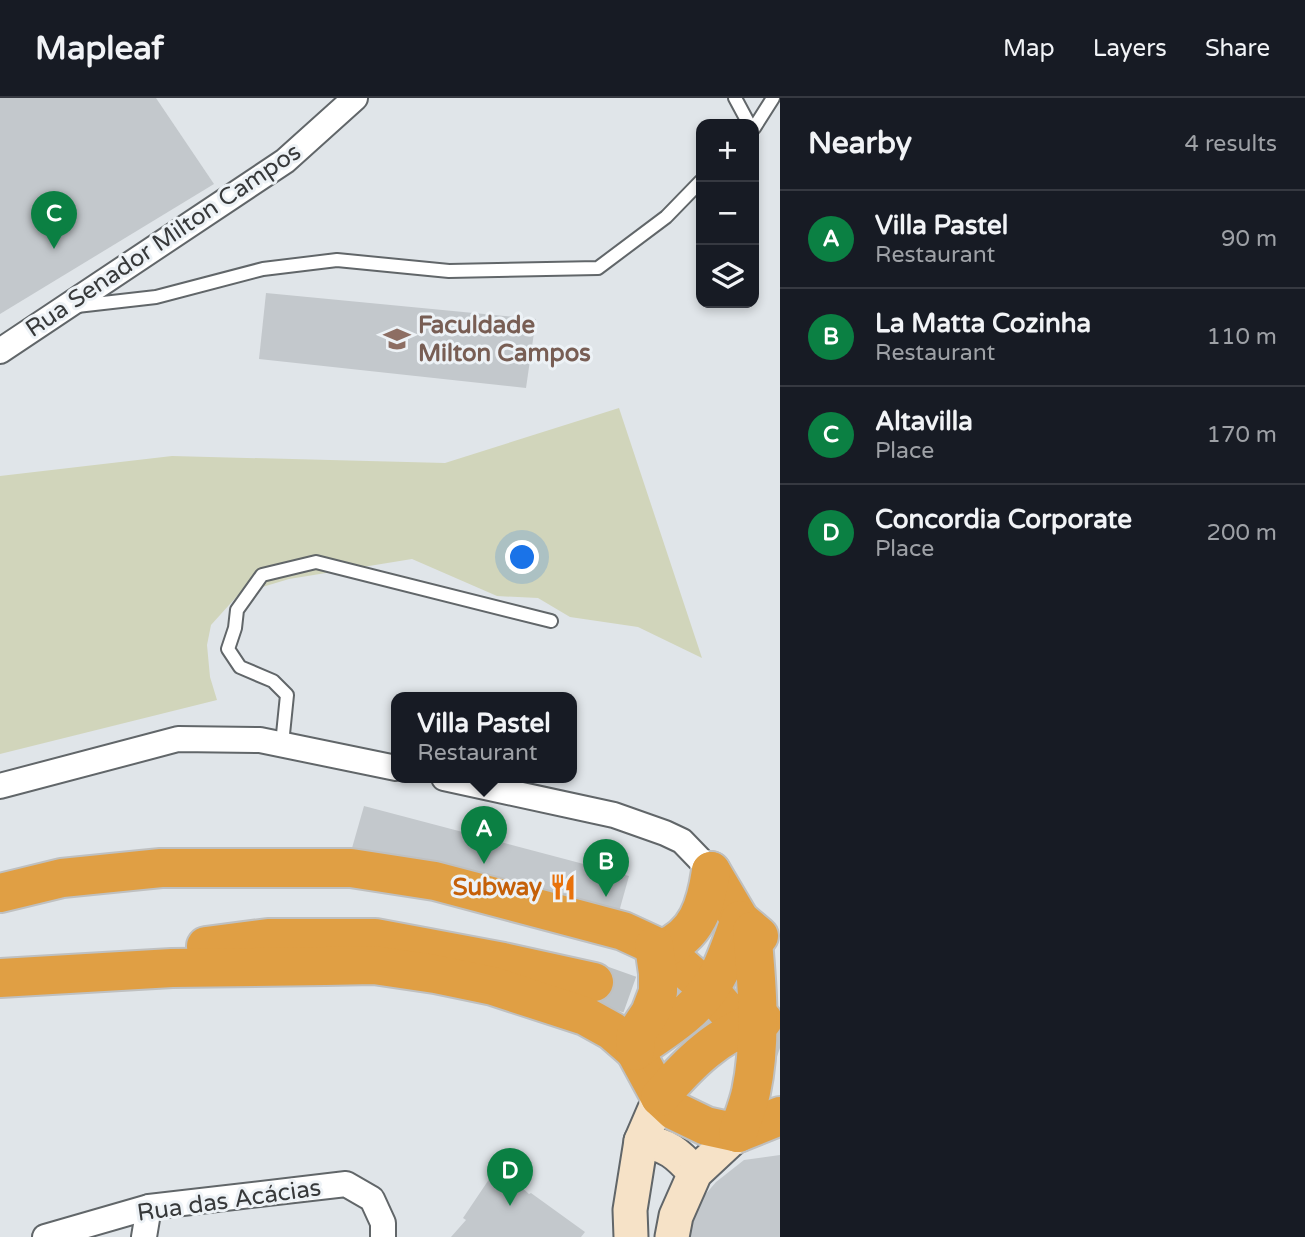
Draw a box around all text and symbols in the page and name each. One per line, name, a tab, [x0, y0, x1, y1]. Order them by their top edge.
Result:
text: Mapleaf	[35, 29, 164, 68]
text: Map	[1003, 34, 1055, 63]
text: Layers	[1093, 34, 1167, 63]
text: Share	[1205, 34, 1270, 63]
map controls	[696, 119, 759, 308]
button: +	[696, 119, 759, 182]
text: Nearby	[808, 125, 912, 162]
text: 4 results	[1184, 130, 1277, 158]
street label: Rua Senador Milton Campos	[20, 137, 306, 343]
button: −	[696, 182, 759, 245]
pin: C	[31, 191, 77, 249]
text: Villa Pastel	[875, 210, 1008, 241]
text: A	[822, 225, 840, 253]
text: 90 m	[1221, 225, 1277, 253]
text: Restaurant	[875, 241, 995, 269]
button: layers	[696, 245, 759, 308]
text: La Matta Cozinha	[875, 308, 1091, 339]
place label: Faculdade Milton Campos	[418, 311, 591, 368]
text: B	[823, 323, 839, 351]
text: 110 m	[1207, 323, 1277, 351]
school or university icon: Faculdade Milton Campos	[382, 324, 412, 354]
text: Restaurant	[875, 339, 995, 367]
text: Altavilla	[875, 406, 973, 437]
text: C	[823, 421, 839, 449]
text: 170 m	[1207, 421, 1277, 449]
text: Place	[875, 437, 934, 465]
text: Concordia Corporate	[875, 504, 1132, 535]
text: D	[822, 519, 840, 547]
text: 200 m	[1207, 519, 1277, 547]
text: Place	[875, 535, 934, 563]
your location	[505, 540, 539, 574]
popup	[391, 692, 577, 783]
text: Villa Pastel	[417, 708, 551, 739]
text: Restaurant	[417, 739, 538, 767]
pin: A	[461, 806, 507, 864]
pin: B	[583, 839, 629, 897]
restaurant icon: Subway	[548, 872, 578, 902]
place label: Subway	[453, 873, 542, 902]
pin: D	[487, 1148, 533, 1206]
street label: Rua das Acácias	[135, 1173, 323, 1228]

